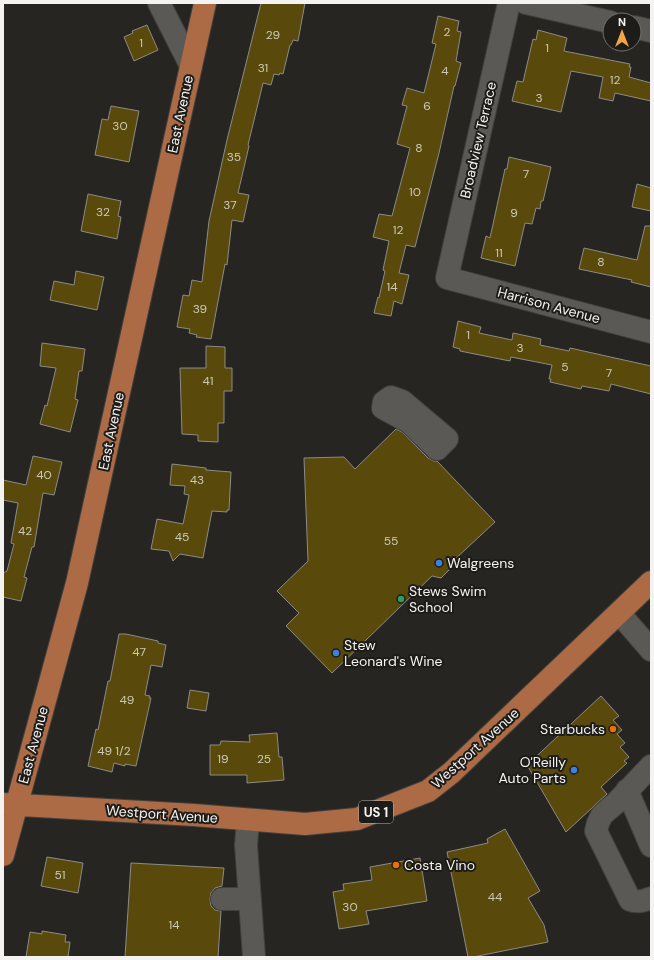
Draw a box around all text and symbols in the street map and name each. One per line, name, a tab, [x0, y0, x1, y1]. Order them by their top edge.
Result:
north arrow	[602, 12, 642, 52]
text: N	[618, 15, 626, 29]
house number: 2	[444, 24, 451, 40]
house number: 29	[266, 27, 280, 43]
house number: 1	[139, 35, 143, 51]
house number: 1	[545, 40, 549, 56]
house number: 31	[258, 60, 268, 76]
house number: 4	[441, 63, 449, 79]
house number: 12	[610, 72, 620, 88]
street label: East Avenue	[163, 73, 197, 155]
street label: Broadview Terrace	[456, 80, 500, 200]
house number: 3	[535, 90, 543, 106]
house number: 6	[423, 98, 431, 114]
house number: 30	[112, 118, 128, 134]
house number: 8	[415, 140, 423, 156]
house number: 35	[227, 149, 241, 165]
house number: 7	[523, 166, 529, 182]
house number: 10	[409, 184, 421, 200]
house number: 37	[223, 197, 237, 213]
house number: 32	[96, 204, 110, 220]
house number: 9	[510, 205, 518, 221]
house number: 12	[393, 222, 403, 238]
house number: 11	[495, 245, 503, 261]
house number: 8	[597, 254, 605, 270]
house number: 14	[386, 279, 398, 295]
street label: Harrison Avenue	[496, 283, 602, 327]
house number: 39	[193, 301, 207, 317]
house number: 1	[466, 327, 470, 343]
house number: 3	[516, 340, 524, 356]
house number: 5	[561, 359, 569, 375]
house number: 7	[606, 365, 612, 381]
house number: 41	[202, 373, 214, 389]
street label: East Avenue	[94, 390, 128, 472]
house number: 40	[36, 467, 52, 483]
house number: 43	[190, 472, 204, 488]
house number: 42	[18, 523, 32, 539]
house number: 45	[175, 529, 189, 545]
house number: 55	[384, 533, 398, 549]
place label: Walgreens	[447, 554, 514, 572]
marker: Walgreens	[434, 558, 444, 568]
place label: Stews Swim School	[409, 582, 486, 616]
marker: Stews Swim School	[396, 594, 406, 604]
place label: Stew Leonard's Wine	[344, 636, 443, 670]
house number: 47	[132, 644, 146, 660]
marker: Stew Leonard's Wine	[331, 648, 341, 658]
house number: 49	[120, 692, 134, 708]
street label: East Avenue	[14, 704, 52, 785]
street label: Westport Avenue	[427, 704, 523, 792]
place label: Starbucks	[540, 720, 605, 738]
marker: Starbucks	[608, 724, 618, 734]
house number: 49 1/2	[97, 743, 131, 759]
house number: 19	[217, 751, 229, 767]
house number: 25	[257, 751, 271, 767]
place label: O'Reilly Auto Parts	[498, 753, 566, 787]
marker: O'Reilly Auto Parts	[569, 765, 579, 775]
street label: Westport Avenue	[105, 801, 219, 827]
road number: US 1	[359, 801, 393, 823]
place label: Costa Vino	[404, 856, 475, 874]
marker: Costa Vino	[391, 860, 401, 870]
house number: 51	[54, 867, 66, 883]
house number: 44	[488, 889, 502, 905]
house number: 30	[342, 899, 358, 915]
house number: 14	[168, 917, 180, 933]

